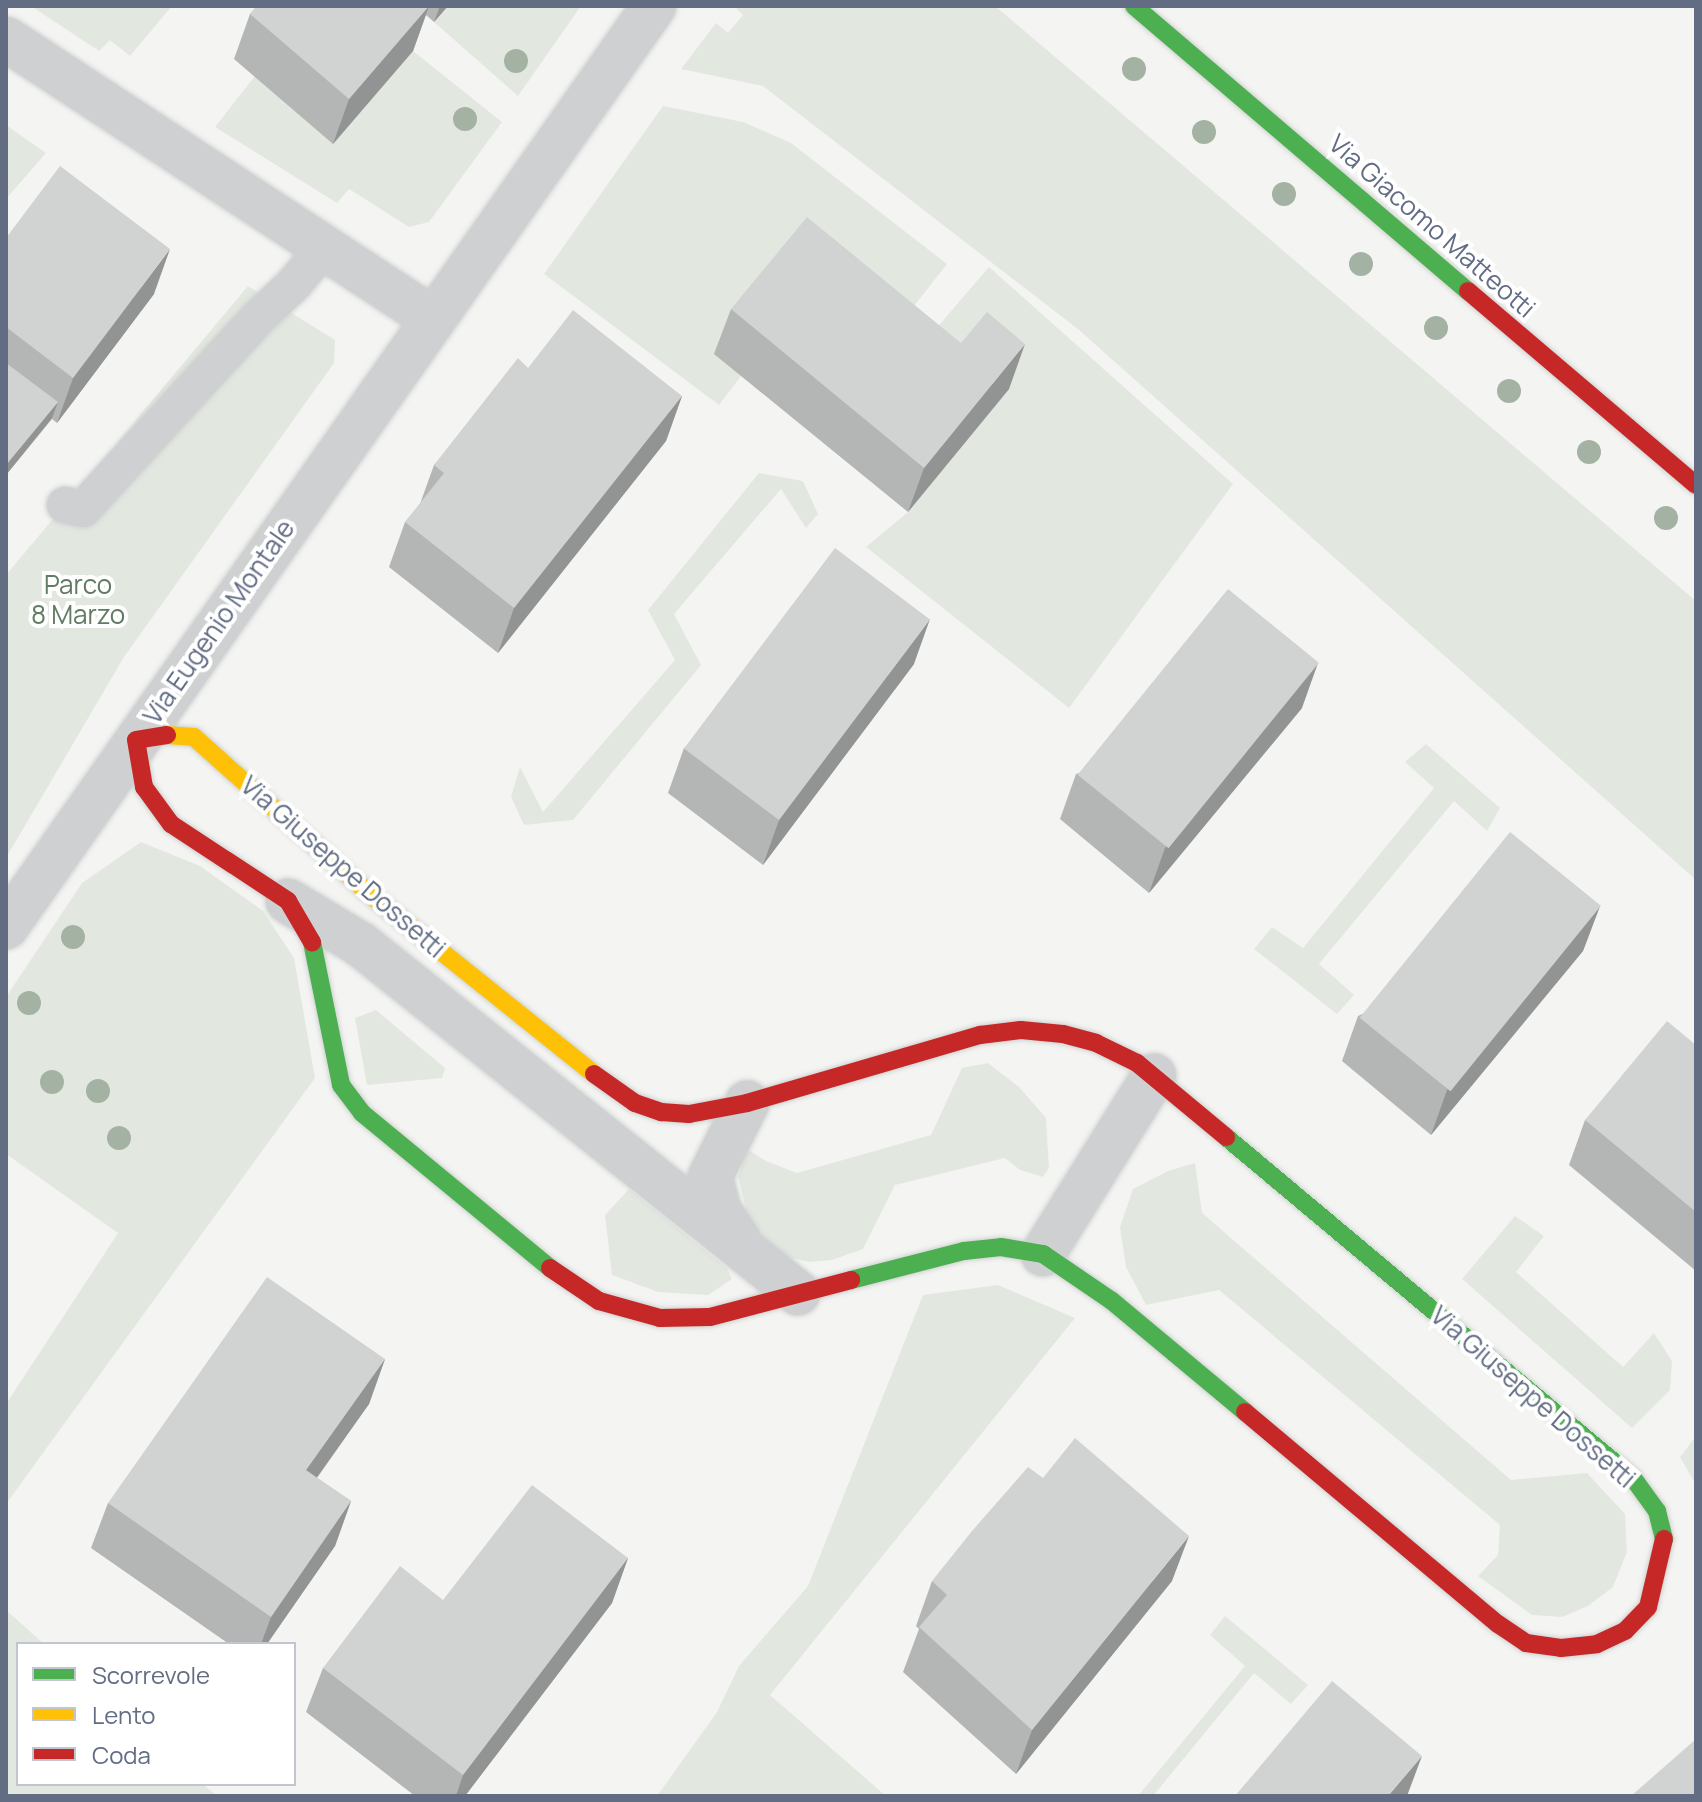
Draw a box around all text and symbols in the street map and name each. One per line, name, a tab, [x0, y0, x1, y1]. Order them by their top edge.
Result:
street label: Via Giacomo Matteotti	[1322, 128, 1542, 324]
street label: Via Eugenio Montale	[137, 514, 301, 730]
park label: Parco 8 Marzo	[31, 569, 125, 630]
street label: Via Giuseppe Dossetti	[234, 770, 452, 964]
street label: Via Giuseppe Dossetti	[1424, 1300, 1642, 1494]
legend	[16, 1642, 296, 1786]
text: Scorrevole	[92, 1658, 210, 1691]
text: Lento	[92, 1698, 156, 1731]
text: Coda	[92, 1738, 151, 1771]

